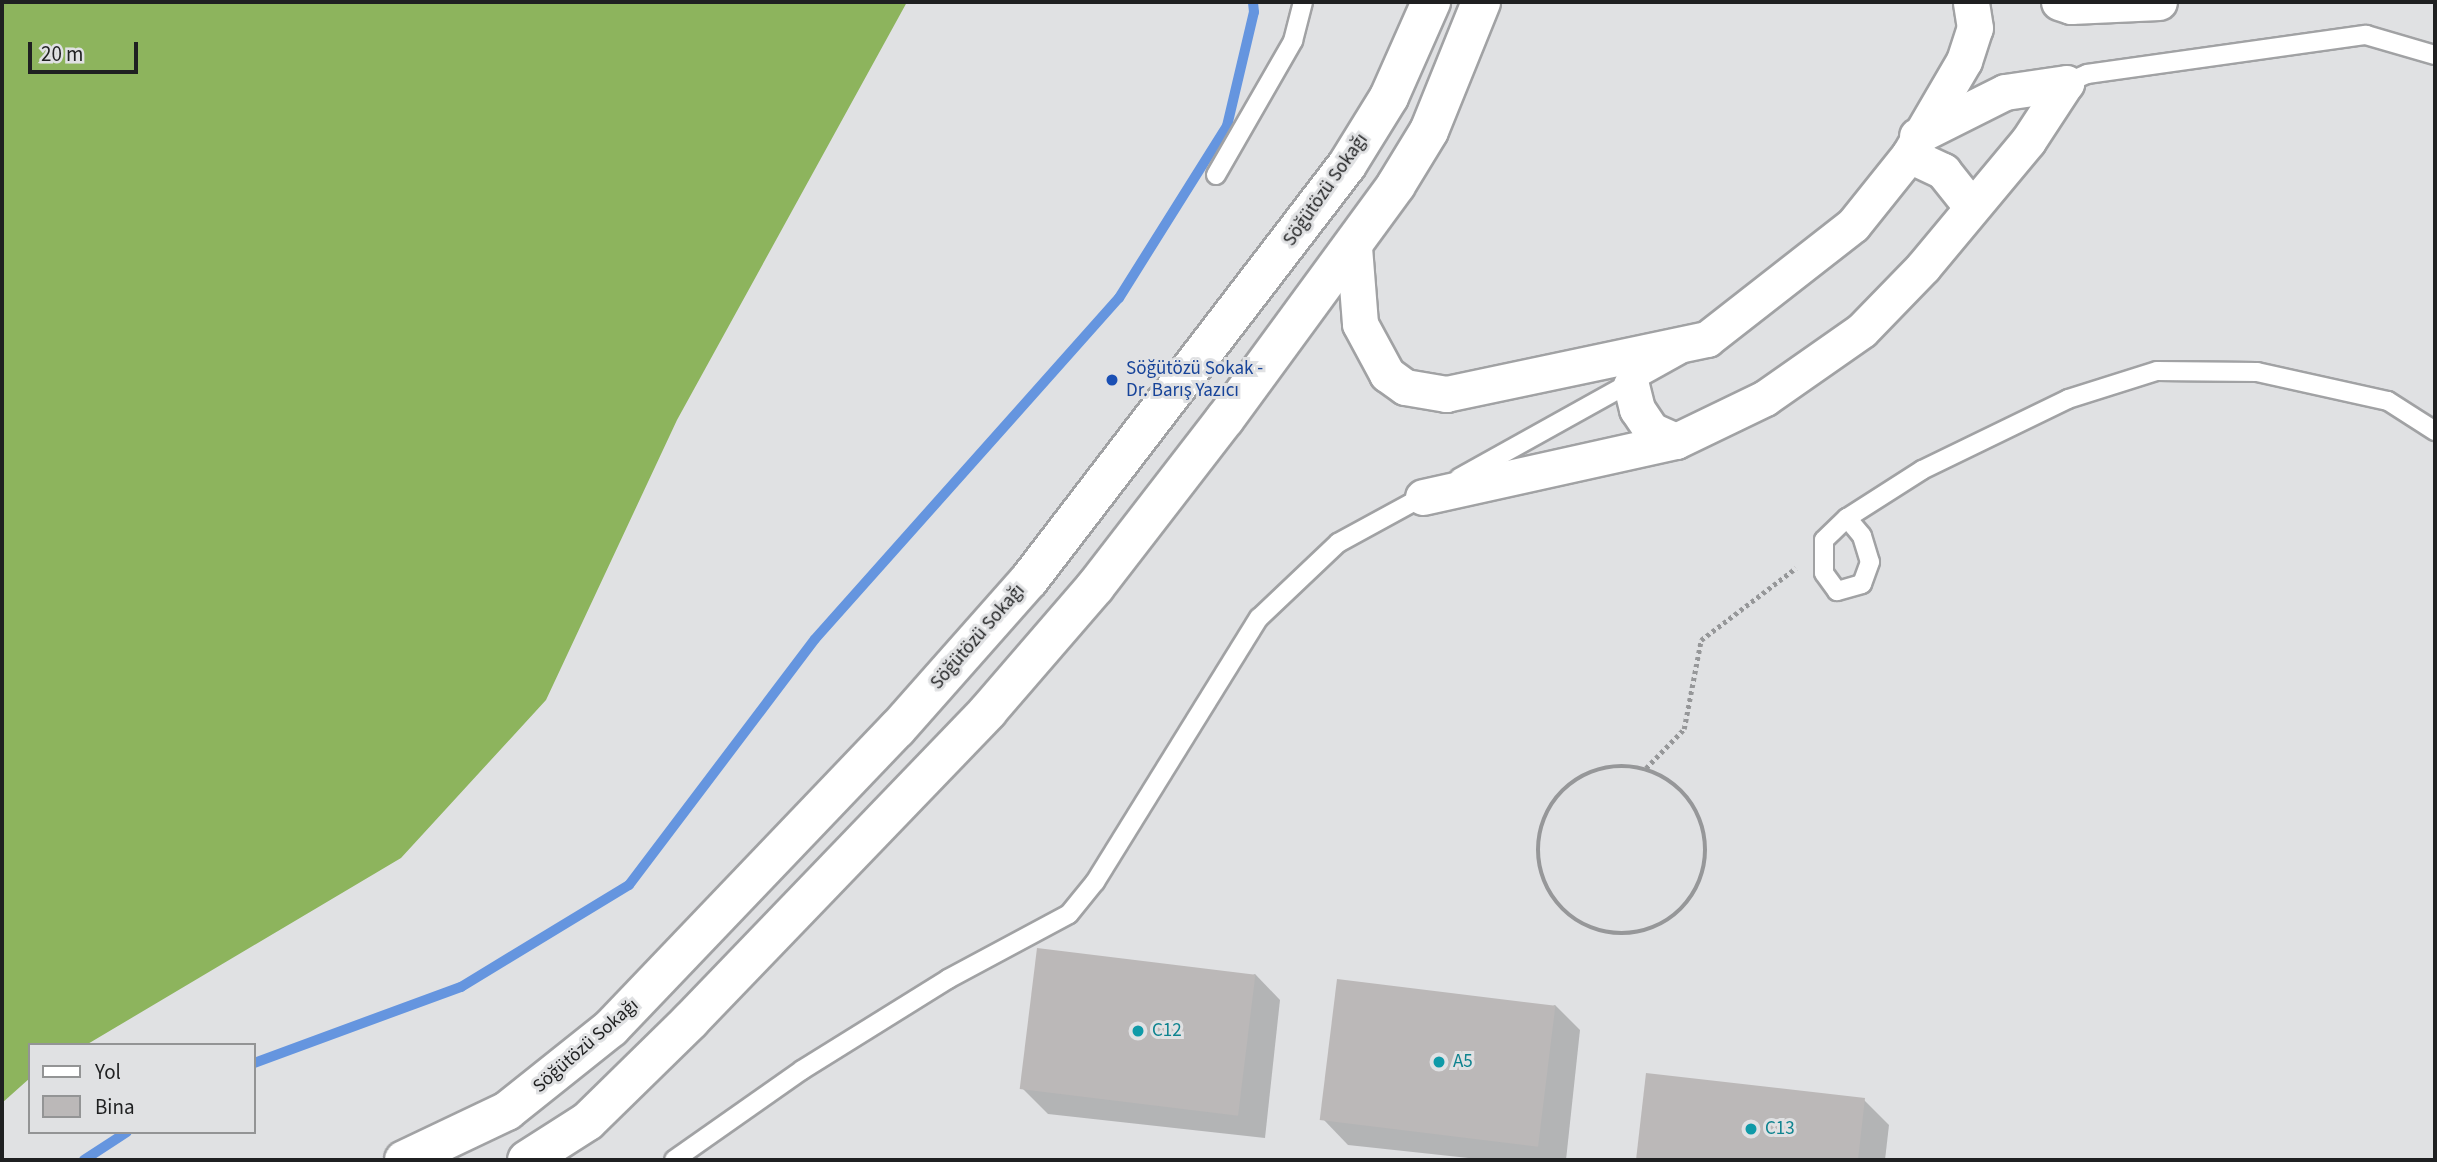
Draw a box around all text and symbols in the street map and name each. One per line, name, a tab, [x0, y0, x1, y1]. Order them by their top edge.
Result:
scale bar	[32, 28, 142, 72]
text: 20 m	[41, 39, 83, 69]
street label: Söğütözü Sokağı	[1279, 129, 1373, 251]
place label: Söğütözü Sokak - Dr. Barış Yazıcı	[1126, 358, 1263, 402]
marker: Söğütözü Sokak - Dr. Barış Yazıcı	[1104, 372, 1120, 388]
street label: Söğütözü Sokağı	[926, 580, 1030, 694]
street label: Söğütözü Sokağı	[529, 994, 643, 1098]
place label: C12	[1152, 1020, 1182, 1042]
marker: C12	[1130, 1023, 1146, 1039]
legend	[28, 1043, 256, 1134]
place label: A5	[1453, 1051, 1473, 1073]
marker: A5	[1431, 1054, 1447, 1070]
text: Yol	[95, 1057, 121, 1087]
text: Bina	[95, 1092, 135, 1122]
place label: C13	[1765, 1118, 1795, 1140]
marker: C13	[1743, 1121, 1759, 1137]

